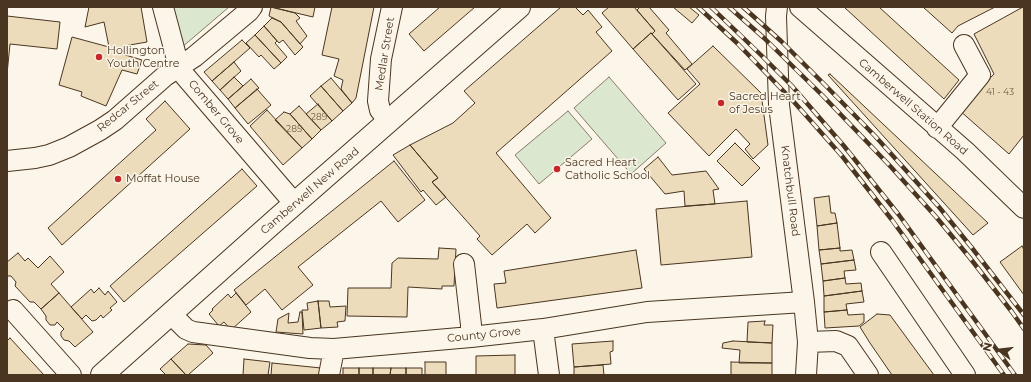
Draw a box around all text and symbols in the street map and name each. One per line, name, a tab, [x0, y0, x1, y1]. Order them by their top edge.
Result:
street label: Medlar Street	[373, 16, 397, 92]
place label: Hollington Youth Centre	[107, 44, 179, 70]
marker: Hollington Youth Centre	[94, 52, 104, 62]
street label: Camberwell Station Road	[856, 56, 970, 158]
street label: Redcar Street	[95, 77, 161, 135]
street label: Comber Grove	[185, 77, 247, 147]
house number: 41 - 43	[986, 87, 1014, 97]
place label: Sacred Heart of Jesus	[729, 90, 801, 116]
marker: Sacred Heart of Jesus	[716, 98, 726, 108]
house number: 289	[311, 112, 327, 122]
house number: 285	[286, 124, 302, 134]
street label: Camberwell New Road	[258, 145, 362, 237]
street label: Knatchbull Road	[778, 145, 802, 237]
place label: Sacred Heart Catholic School	[565, 156, 650, 182]
marker: Sacred Heart Catholic School	[552, 164, 562, 174]
place label: Moffat House	[126, 172, 200, 186]
marker: Moffat House	[113, 174, 123, 184]
street label: County Grove	[446, 325, 522, 345]
north arrow	[979, 330, 1019, 370]
text: N	[979, 341, 995, 353]

